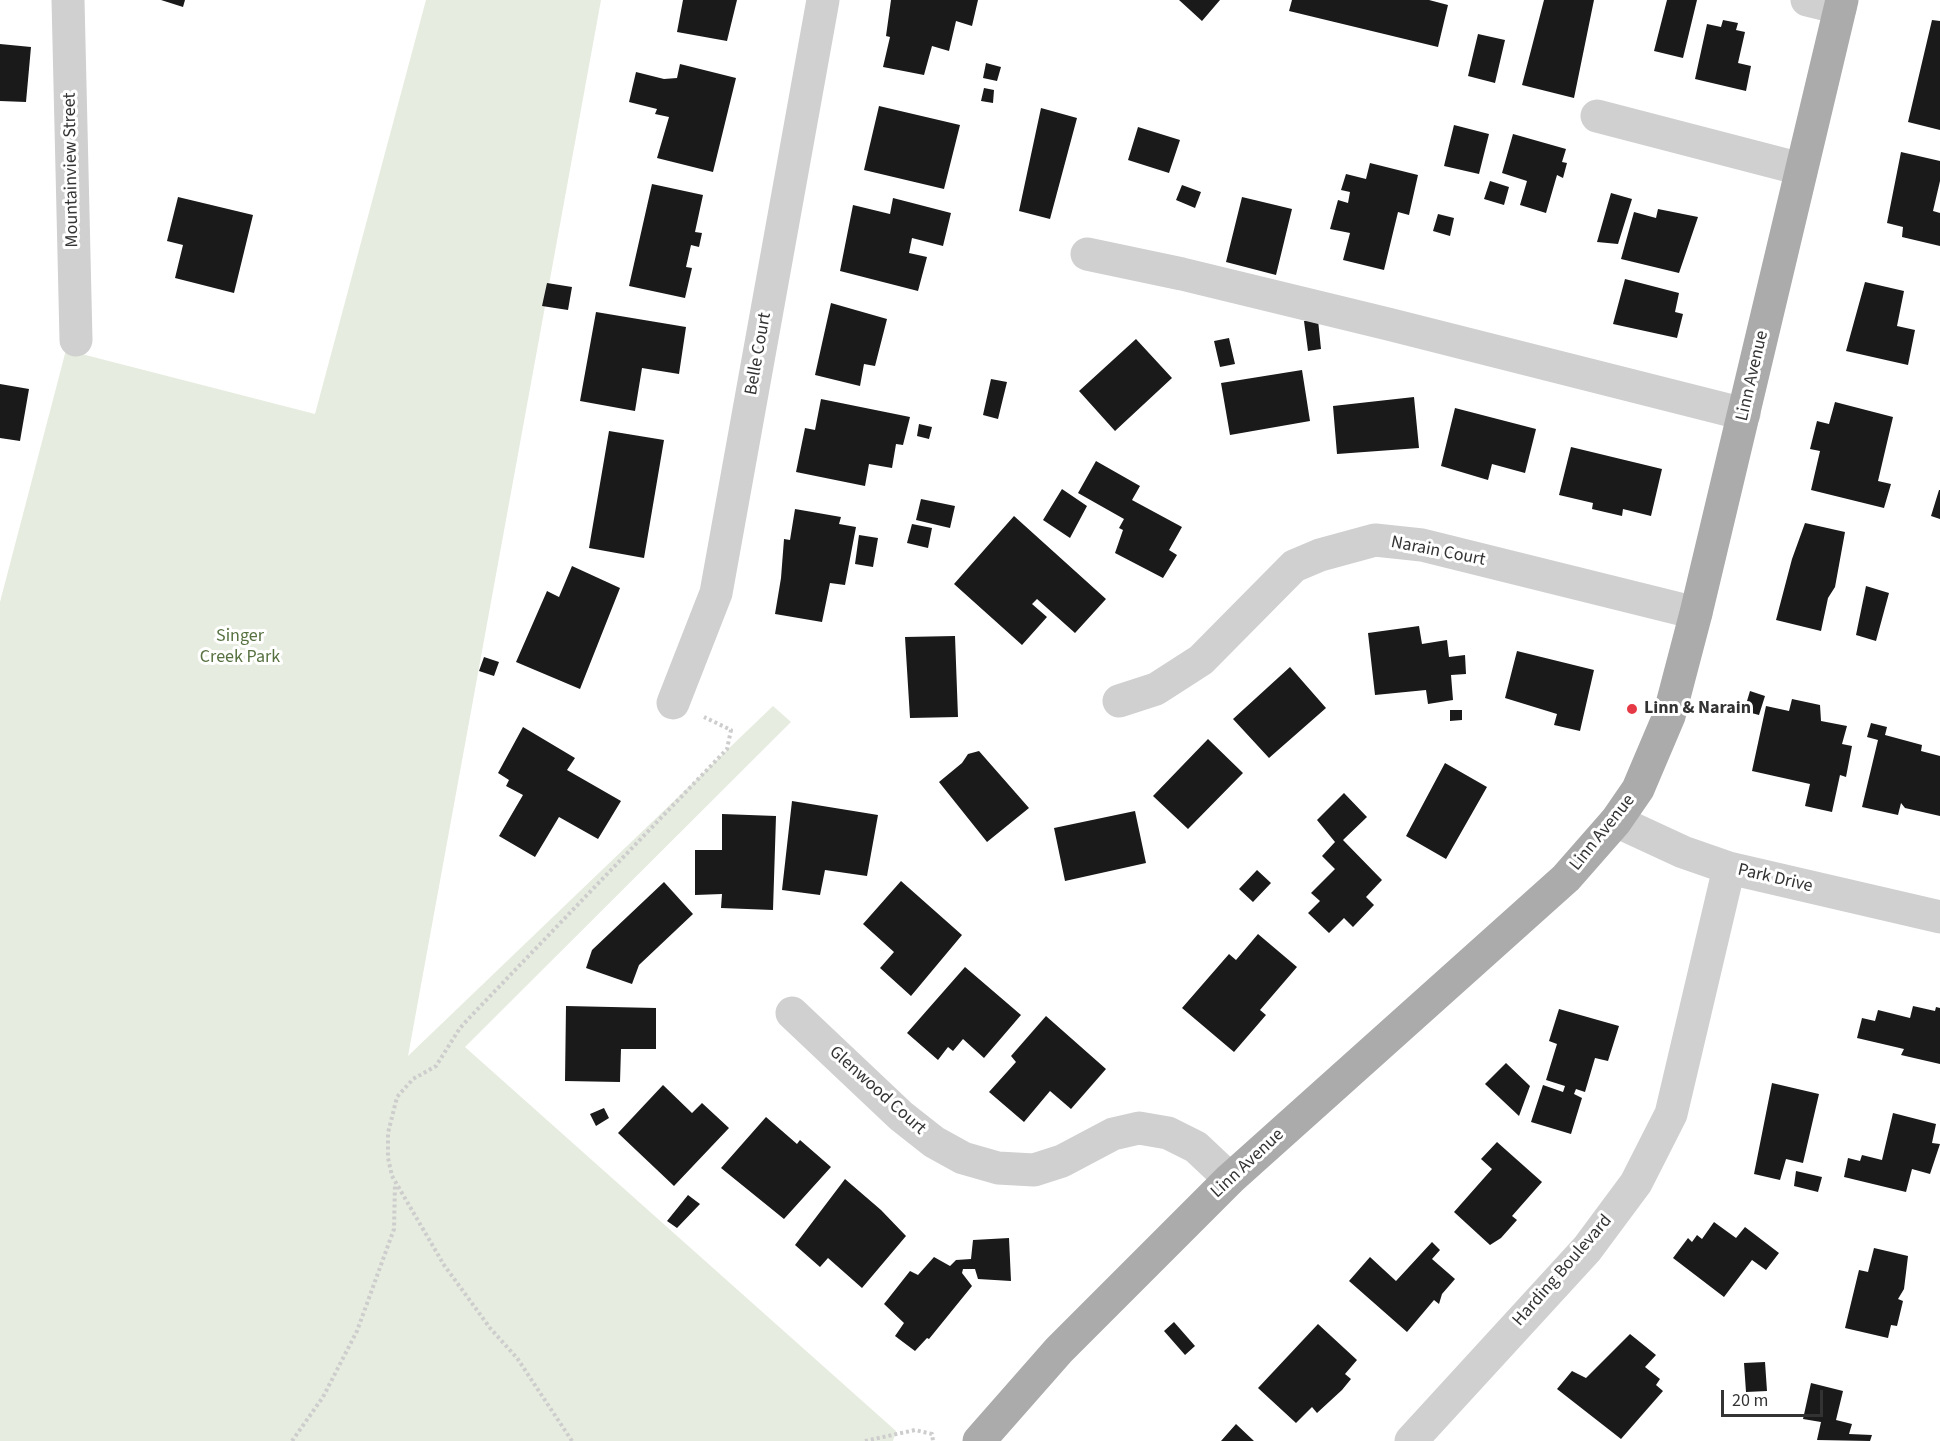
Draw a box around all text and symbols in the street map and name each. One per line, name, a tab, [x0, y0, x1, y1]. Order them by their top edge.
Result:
street label: Mountainview Street	[60, 92, 84, 248]
street label: Belle Court	[741, 311, 777, 397]
street label: Linn Avenue	[1732, 329, 1774, 423]
street label: Narain Court	[1389, 532, 1487, 572]
park label: Singer Creek Park	[200, 626, 280, 668]
place label: Linn & Narain	[1644, 698, 1751, 720]
marker: Linn & Narain	[1625, 702, 1639, 716]
street label: Linn Avenue	[1566, 790, 1640, 876]
street label: Park Drive	[1735, 860, 1815, 898]
street label: Glenwood Court	[824, 1042, 930, 1140]
street label: Linn Avenue	[1207, 1125, 1289, 1203]
street label: Harding Boulevard	[1509, 1211, 1617, 1331]
scale bar	[1724, 1378, 1826, 1416]
text: 20 m	[1732, 1388, 1768, 1413]

